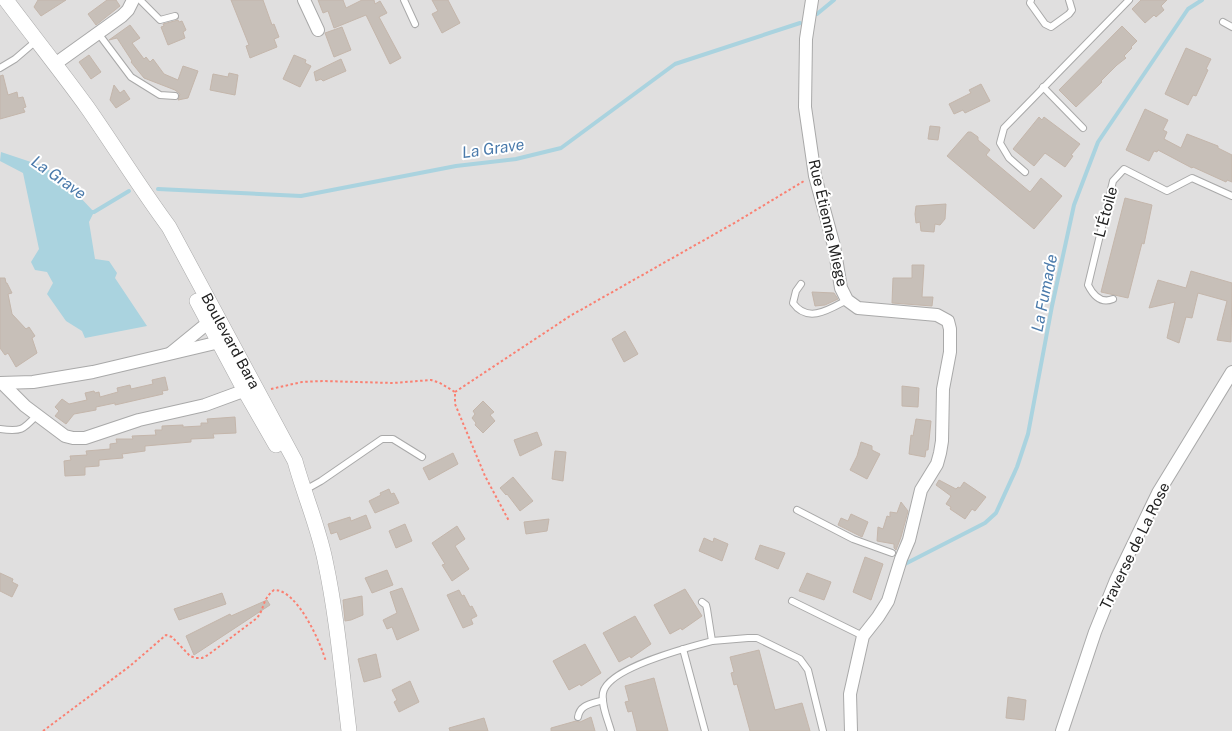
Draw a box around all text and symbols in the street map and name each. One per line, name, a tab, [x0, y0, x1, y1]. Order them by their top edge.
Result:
water label: La Grave	[461, 135, 526, 162]
water label: La Grave	[28, 152, 90, 203]
street label: Rue Étienne Miege	[806, 158, 851, 288]
street label: L'Étoile	[1091, 185, 1120, 239]
water label: La Fumade	[1028, 252, 1061, 334]
street label: Boulevard Bara	[198, 290, 263, 392]
street label: Traverse de La Rose	[1096, 480, 1173, 612]

